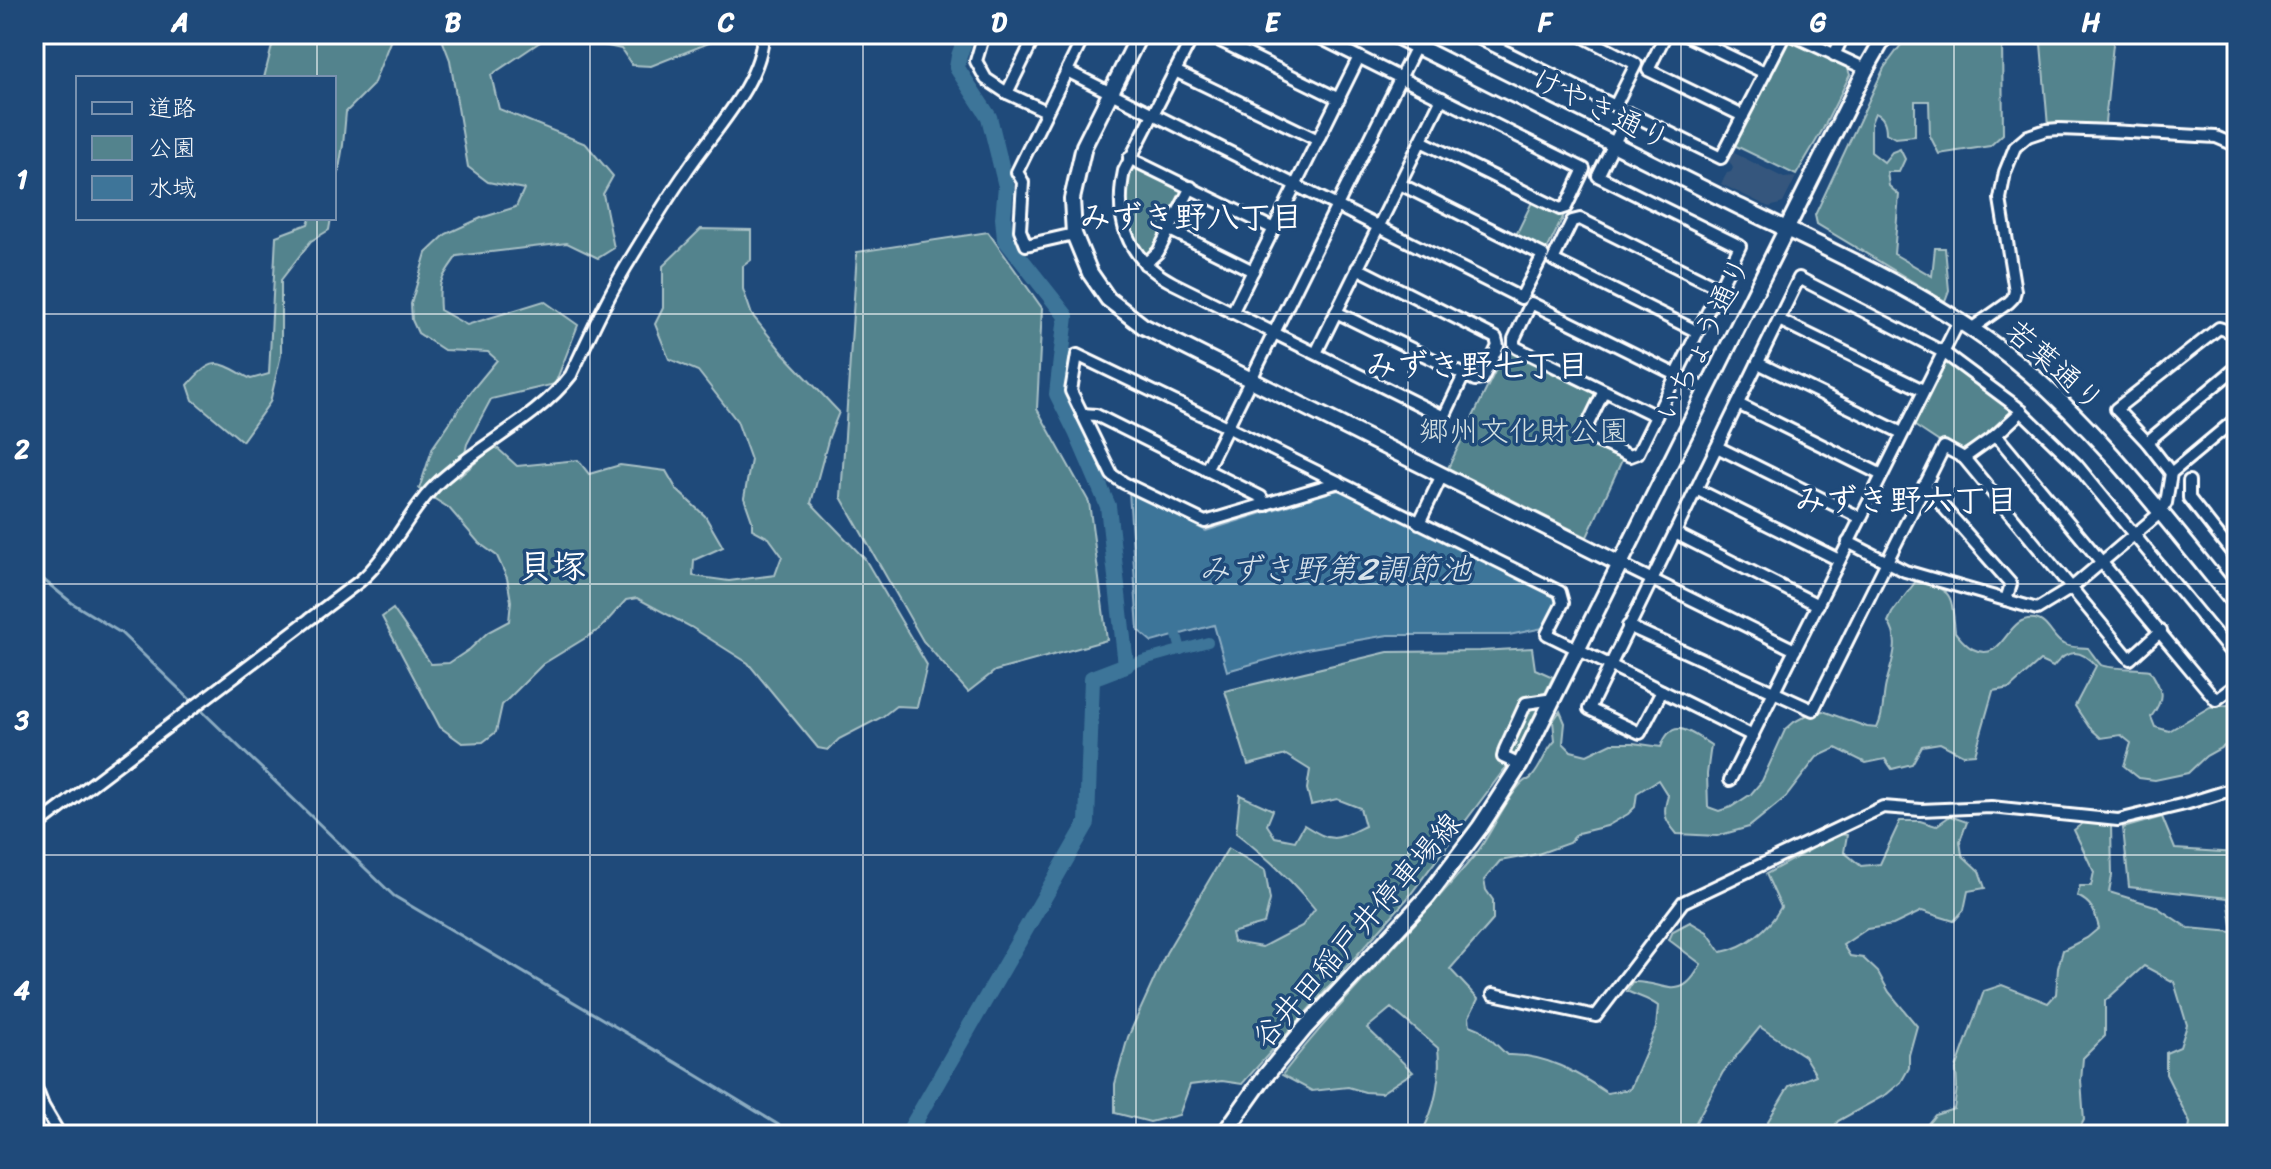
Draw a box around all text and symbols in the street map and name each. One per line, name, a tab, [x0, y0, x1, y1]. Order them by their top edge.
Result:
text: A	[170, 0, 189, 45]
text: B	[445, 0, 462, 45]
text: C	[717, 0, 735, 45]
text: D	[991, 0, 1007, 45]
text: E	[1265, 0, 1282, 45]
text: F	[1537, 0, 1554, 45]
text: G	[1810, 0, 1827, 45]
text: H	[2082, 0, 2101, 45]
street label: けやき通り	[1522, 52, 1680, 166]
legend	[76, 76, 336, 220]
text: 道路	[148, 87, 196, 129]
text: 公園	[148, 127, 196, 169]
text: 1	[16, 156, 28, 202]
text: 水域	[148, 167, 196, 209]
district label: みずき野八丁目	[1079, 189, 1303, 246]
street label: いちょう通り	[1639, 246, 1767, 432]
street label: 若葉通り	[1992, 306, 2118, 426]
district label: みずき野七丁目	[1365, 337, 1589, 394]
park label: 郷州文化財公園	[1419, 404, 1629, 458]
text: 2	[13, 426, 30, 472]
district label: みずき野六丁目	[1794, 472, 2018, 529]
district label: 貝塚	[518, 537, 586, 597]
water label: みずき野第2調節池	[1198, 541, 1473, 598]
text: 3	[14, 697, 30, 743]
street label: 谷井田稲戸井停車場線	[1238, 799, 1476, 1061]
text: 4	[14, 967, 30, 1013]

